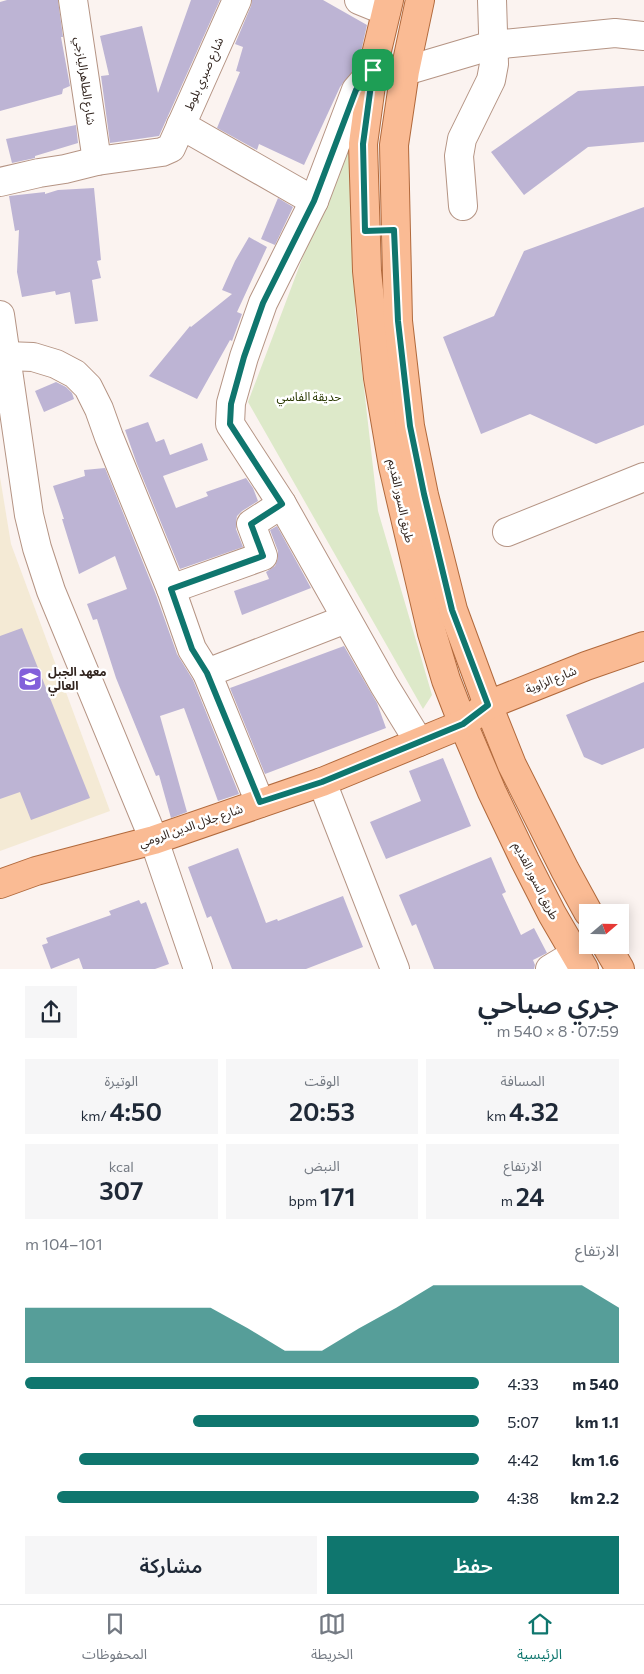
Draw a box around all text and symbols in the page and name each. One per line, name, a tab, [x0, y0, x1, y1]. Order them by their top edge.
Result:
street label: شارع صبري بلوط	[181, 35, 229, 114]
street label: شارع الطاهراليازجي	[69, 36, 99, 126]
pin	[352, 49, 394, 91]
icon: arrive	[359, 56, 387, 84]
park label: حديقة الفاسي	[277, 389, 341, 407]
street label: طريق السور القديم	[383, 458, 418, 545]
street label: شارع الزاوية	[523, 663, 579, 698]
place label: معهد الجبل العالي	[48, 664, 106, 696]
school or university icon: معهد الجبل العالي	[17, 666, 43, 692]
street label: شارع جلال الدين الرومي	[137, 801, 246, 853]
street label: طريق السور القديم	[509, 839, 562, 923]
north arrow	[579, 904, 629, 954]
map controls	[579, 904, 629, 954]
text: جري صباحي	[478, 985, 619, 1019]
button: share	[25, 986, 77, 1038]
text: 07:59 · 8 × 540 m	[496, 1021, 619, 1040]
text: الوتيرة	[105, 1072, 138, 1089]
text: الوقت	[304, 1072, 340, 1089]
text: المسافة	[501, 1072, 545, 1089]
text: 4:50	[109, 1096, 162, 1126]
text: 20:53	[289, 1096, 355, 1126]
text: 4.32	[509, 1096, 559, 1126]
text: /km	[81, 1107, 109, 1124]
text: km	[486, 1107, 509, 1124]
text: النبض	[304, 1157, 340, 1174]
text: الارتفاع	[503, 1157, 542, 1174]
text: kcal	[109, 1158, 134, 1175]
text: 307	[99, 1175, 144, 1205]
text: 171	[320, 1181, 356, 1211]
text: 24	[516, 1181, 545, 1211]
text: bpm	[288, 1192, 320, 1209]
text: m	[501, 1192, 516, 1209]
text: 101–104 m	[25, 1234, 103, 1253]
text: الارتفاع	[575, 1240, 619, 1259]
text: 4:33	[507, 1374, 539, 1393]
text: 540 m	[572, 1374, 619, 1393]
text: 5:07	[507, 1412, 539, 1431]
text: 1.1 km	[575, 1412, 619, 1431]
text: 4:42	[507, 1450, 539, 1469]
text: 1.6 km	[572, 1450, 619, 1469]
text: 4:38	[507, 1488, 539, 1507]
text: 2.2 km	[570, 1488, 619, 1507]
button: مشاركة	[25, 1536, 317, 1594]
button: حفظ	[327, 1536, 619, 1594]
tab: المحفوظات	[82, 1610, 147, 1669]
tab: الخريطة	[311, 1610, 353, 1669]
tab: الرئيسية	[517, 1610, 562, 1669]

